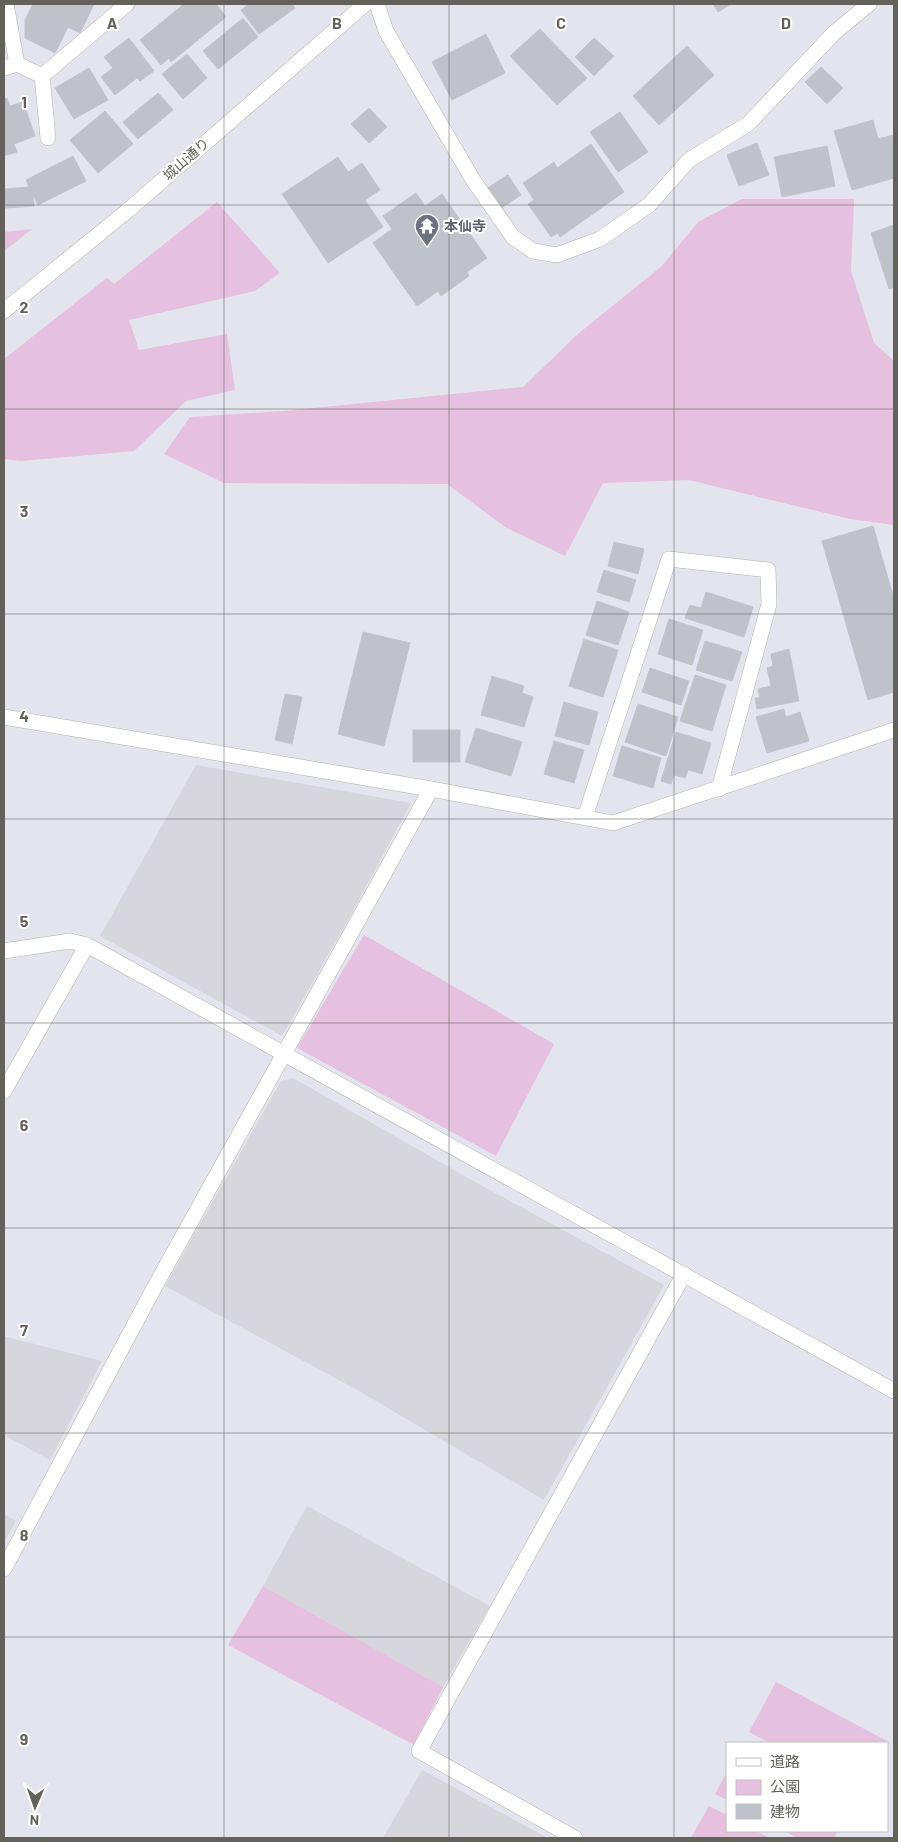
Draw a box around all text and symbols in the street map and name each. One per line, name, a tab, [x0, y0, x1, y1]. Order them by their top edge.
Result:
text: A	[107, 13, 118, 32]
text: B	[332, 13, 342, 32]
text: C	[556, 13, 566, 32]
text: D	[781, 13, 791, 32]
text: 1	[21, 92, 27, 111]
street label: 城山通り	[159, 134, 212, 183]
temple icon: 本仙寺	[414, 213, 440, 247]
place label: 本仙寺	[444, 217, 486, 234]
text: 2	[20, 297, 29, 316]
text: 3	[20, 501, 28, 520]
text: 4	[19, 706, 29, 725]
text: 5	[20, 911, 29, 930]
text: 6	[20, 1115, 29, 1134]
text: 7	[20, 1320, 28, 1339]
text: 8	[20, 1525, 29, 1544]
text: 9	[20, 1729, 28, 1748]
legend	[726, 1742, 888, 1832]
text: 道路	[770, 1752, 800, 1770]
text: 公園	[770, 1777, 800, 1795]
north arrow	[10, 1782, 60, 1832]
text: 建物	[770, 1802, 800, 1820]
text: N	[30, 1812, 39, 1829]

